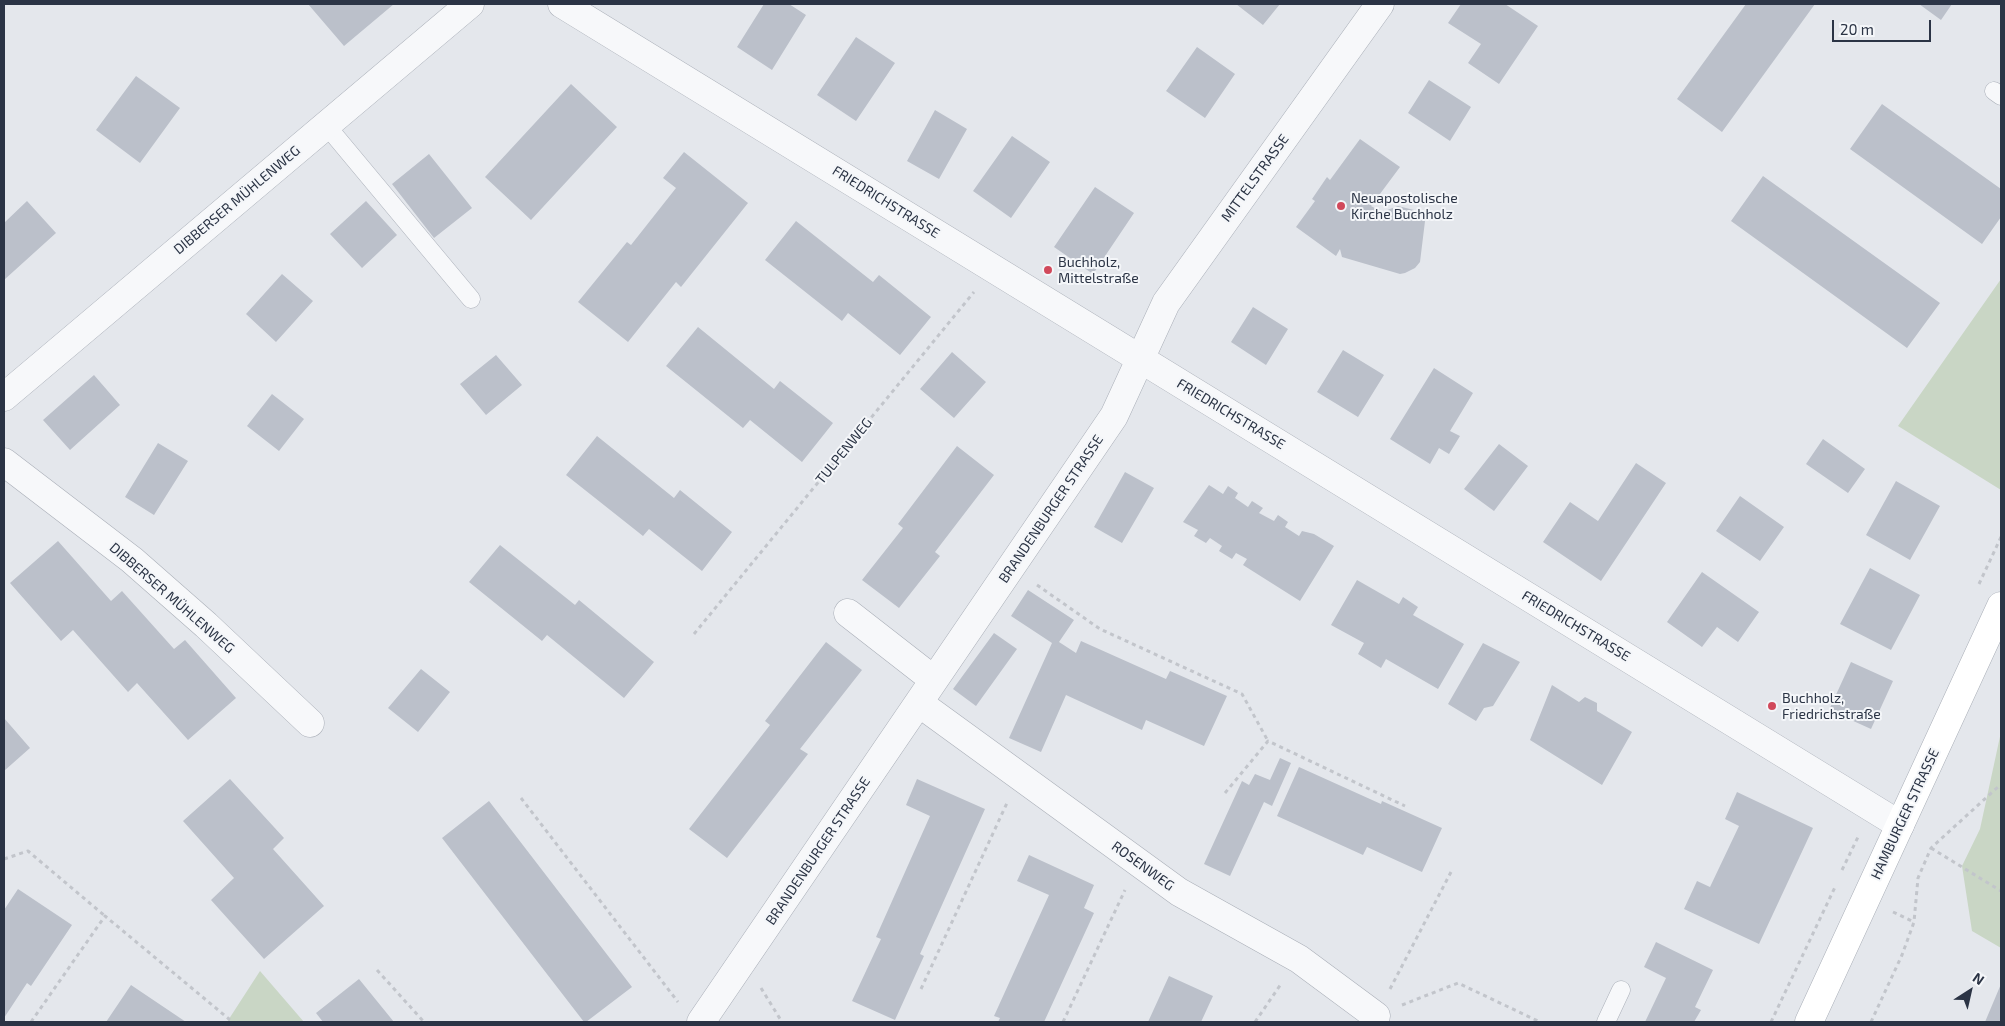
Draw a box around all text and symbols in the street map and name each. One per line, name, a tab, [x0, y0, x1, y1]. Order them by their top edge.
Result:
scale bar	[1835, 10, 1934, 42]
text: 20 m	[1840, 20, 1874, 38]
street label: MITTELSTRASSE	[1218, 131, 1292, 225]
street label: DIBBERSER MÜHLENWEG	[170, 142, 304, 258]
street label: FRIEDRICHSTRASSE	[829, 162, 943, 242]
place label: Neuapostolische Kirche Buchholz	[1351, 190, 1458, 222]
marker: Neuapostolische Kirche Buchholz	[1335, 200, 1347, 212]
place label: Buchholz, Mittelstraße	[1058, 254, 1139, 286]
marker: Buchholz, Mittelstraße	[1042, 264, 1054, 276]
street label: FRIEDRICHSTRASSE	[1174, 375, 1288, 453]
street label: TULPENWEG	[812, 414, 876, 488]
street label: BRANDENBURGER STRASSE	[995, 432, 1107, 586]
street label: DIBBERSER MÜHLENWEG	[106, 539, 238, 657]
street label: FRIEDRICHSTRASSE	[1519, 587, 1633, 665]
place label: Buchholz, Friedrichstraße	[1782, 690, 1881, 722]
marker: Buchholz, Friedrichstraße	[1766, 700, 1778, 712]
street label: HAMBURGER STRASSE	[1867, 746, 1943, 882]
street label: BRANDENBURGER STRASSE	[762, 774, 874, 928]
street label: ROSENWEG	[1108, 838, 1178, 894]
north arrow	[1945, 966, 1995, 1016]
text: N	[1970, 968, 1988, 988]

